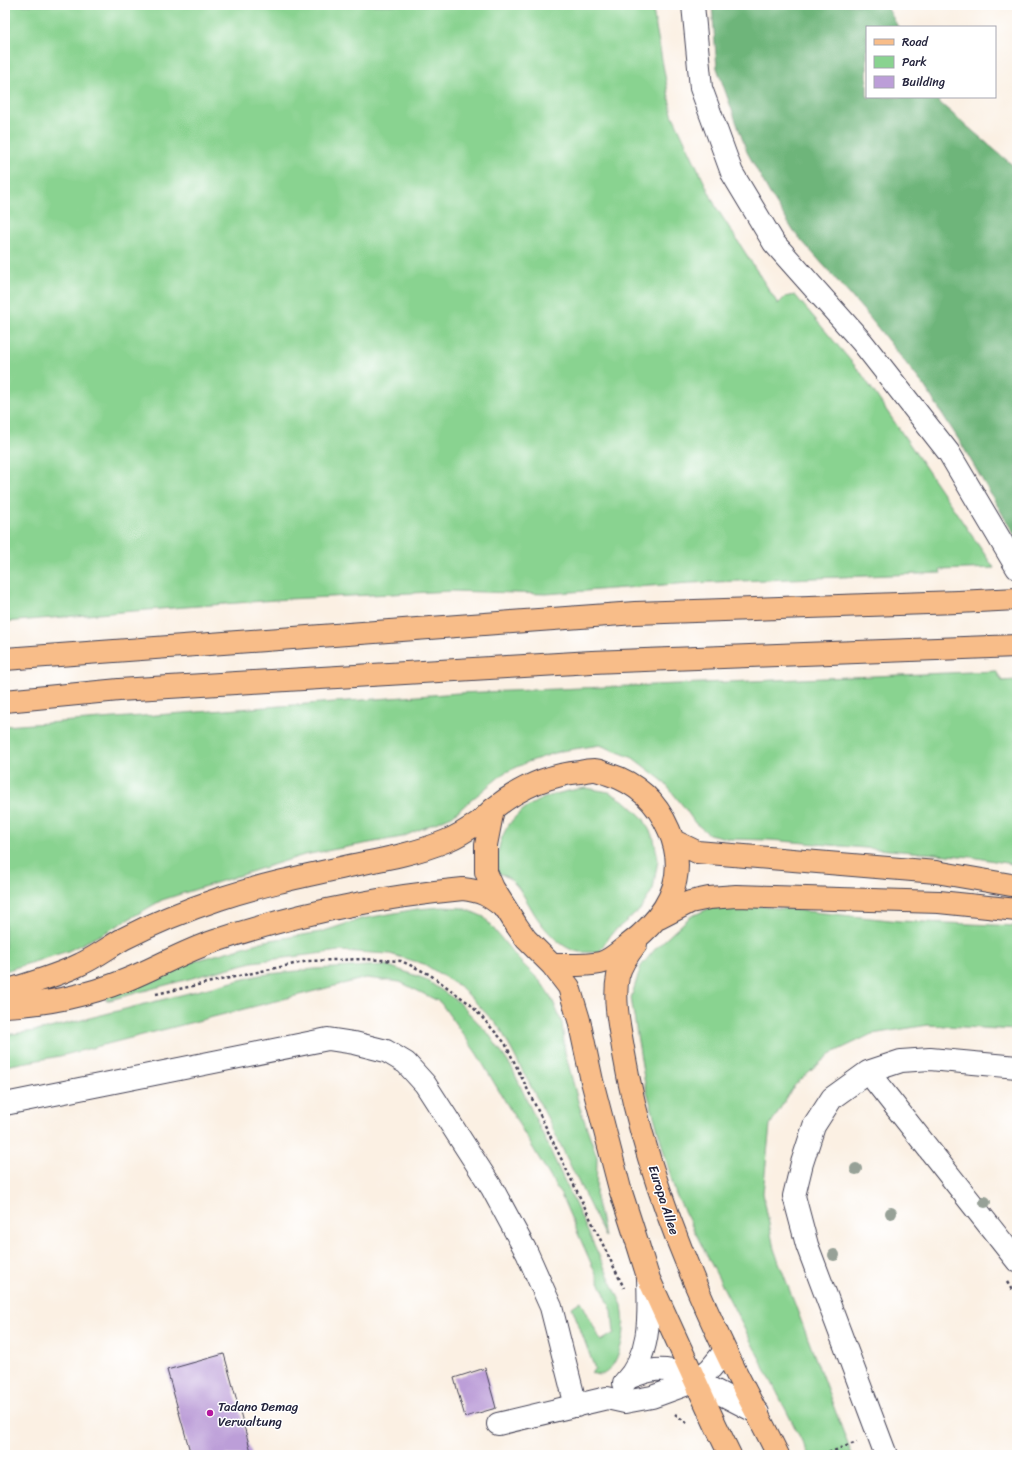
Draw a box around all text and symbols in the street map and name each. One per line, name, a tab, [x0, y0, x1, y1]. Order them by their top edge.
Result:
legend	[866, 26, 996, 98]
text: Road	[902, 31, 929, 53]
text: Park	[902, 51, 927, 73]
text: Building	[902, 71, 945, 93]
street label: Europa Allee	[642, 1162, 686, 1238]
place label: Tadano Demag Verwaltung	[218, 1395, 299, 1433]
marker: Tadano Demag Verwaltung	[205, 1408, 215, 1418]

